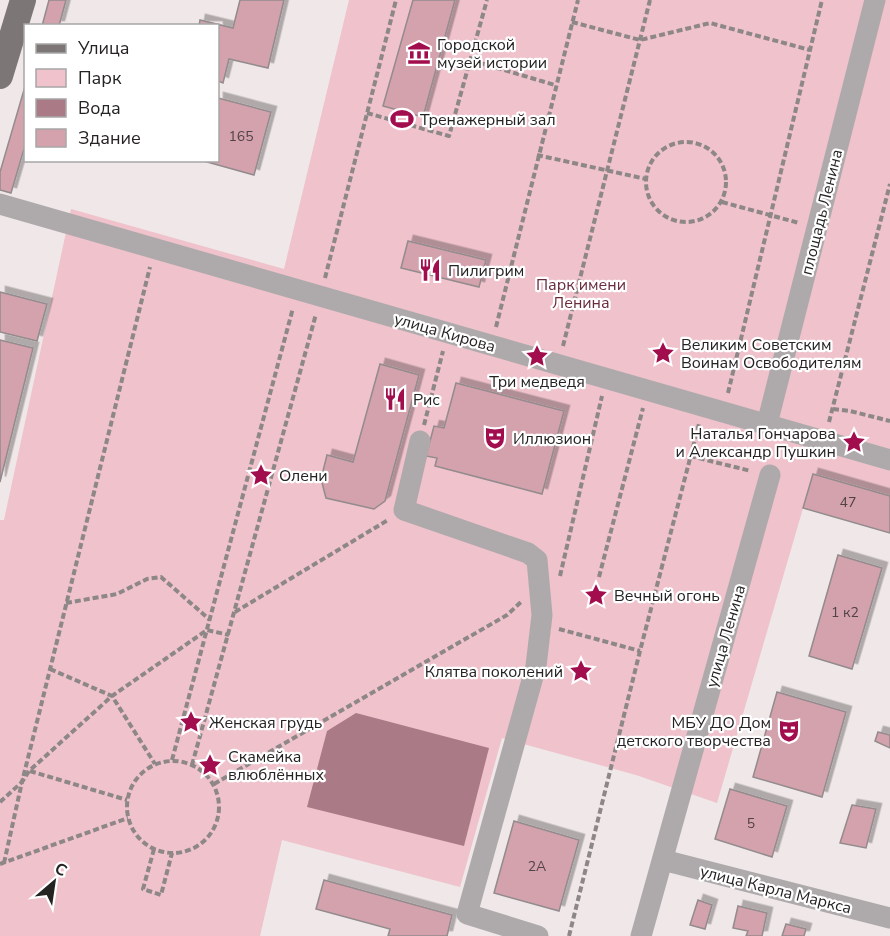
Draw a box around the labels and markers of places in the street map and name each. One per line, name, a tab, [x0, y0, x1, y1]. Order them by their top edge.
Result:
place label: Городской музей истории	[437, 34, 547, 74]
museum icon: Городской музей истории	[406, 40, 432, 66]
sports icon: Тренажерный зал	[389, 106, 415, 132]
place label: Тренажерный зал	[420, 109, 556, 131]
restaurant icon: Пилигрим	[417, 257, 443, 283]
place label: Пилигрим	[448, 260, 524, 282]
place label: Великим Советским Воинам Освободителям	[681, 334, 862, 374]
place icon: Великим Советским Воинам Освободителям	[650, 340, 676, 366]
place icon: Три медведя	[524, 343, 550, 369]
place label: Три медведя	[489, 371, 585, 393]
restaurant icon: Рис	[382, 386, 408, 412]
place label: Рис	[413, 389, 440, 411]
place label: Наталья Гончарова и Александр Пушкин	[676, 423, 836, 463]
theatre icon: Иллюзион	[482, 425, 508, 451]
place label: Иллюзион	[513, 428, 591, 450]
place icon: Наталья Гончарова и Александр Пушкин	[841, 429, 867, 455]
place icon: Олени	[248, 462, 274, 488]
place label: Олени	[279, 465, 328, 487]
place icon: Вечный огонь	[583, 582, 609, 608]
place label: Вечный огонь	[614, 585, 720, 607]
place icon: Клятва поколений	[568, 658, 594, 684]
place label: Клятва поколений	[425, 661, 563, 683]
place icon: Женская грудь	[178, 709, 204, 735]
place label: Женская грудь	[209, 712, 322, 734]
place label: МБУ ДО Дом детского творчества	[617, 712, 771, 752]
theatre icon: МБУ ДО Дом детского творчества	[776, 718, 802, 744]
place label: Скамейка влюблённых	[228, 746, 324, 786]
place icon: Скамейка влюблённых	[197, 752, 223, 778]

